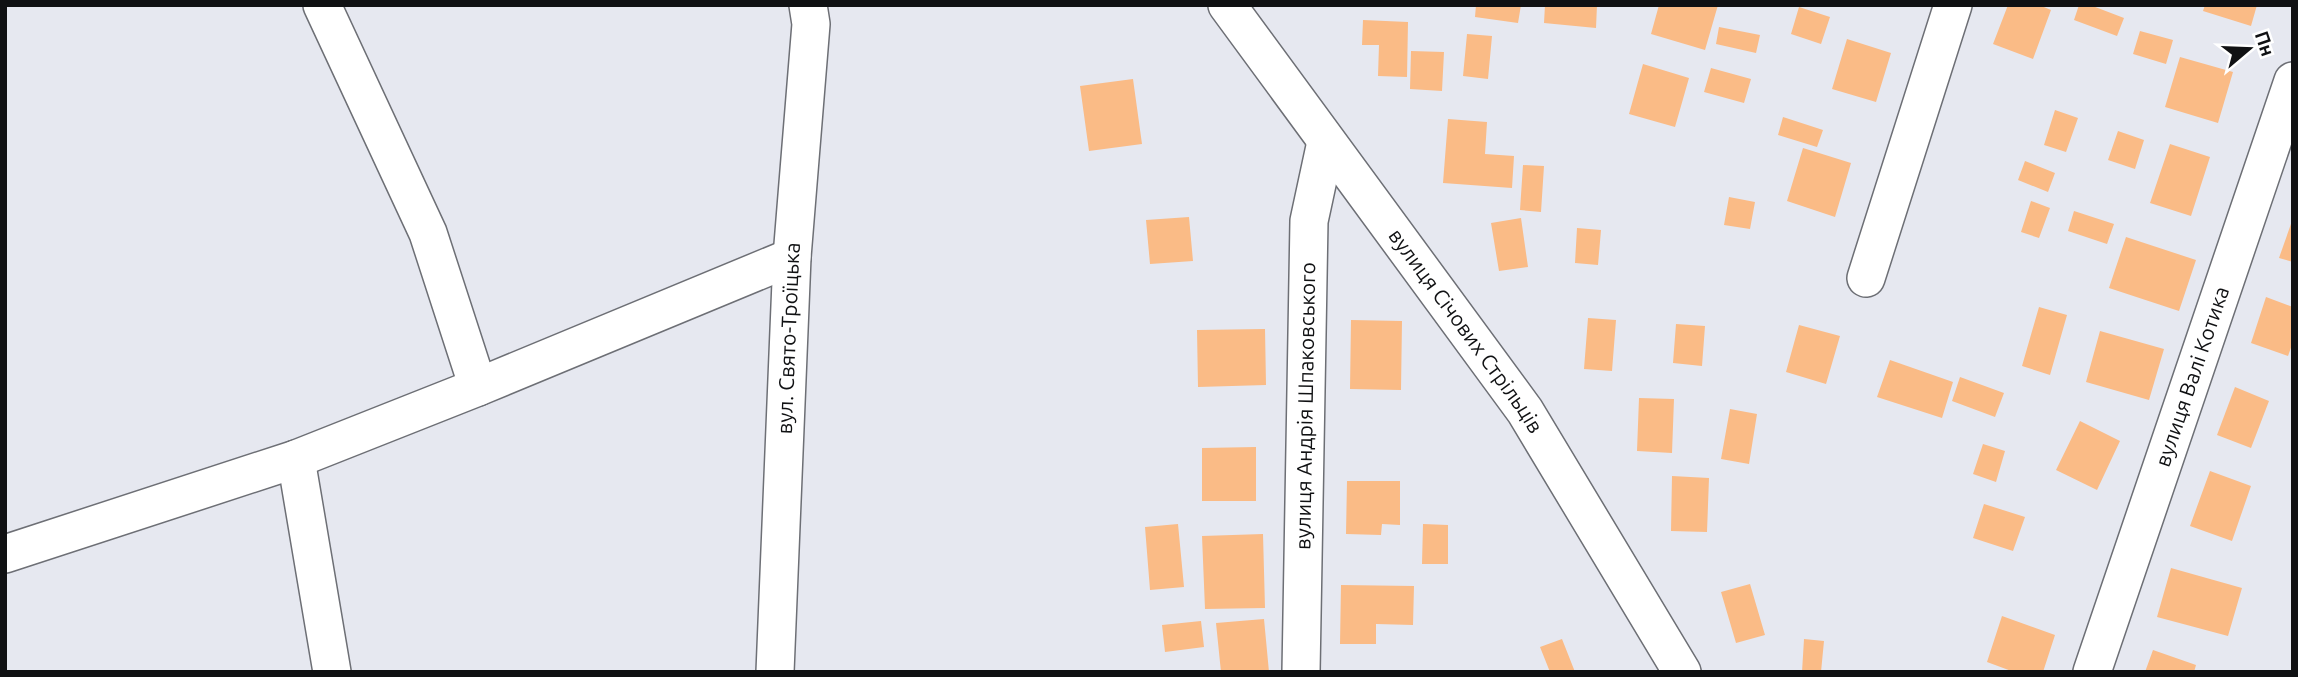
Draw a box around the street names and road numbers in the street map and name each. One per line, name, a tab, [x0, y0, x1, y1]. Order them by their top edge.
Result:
street label: вулиця Січових Стрільців	[1384, 224, 1548, 437]
street label: вул. Свято-Троїцька	[772, 241, 804, 435]
street label: вулиця Андрія Шпаковського	[1290, 262, 1319, 550]
street label: вулиця Валі Котика	[2150, 283, 2233, 470]

